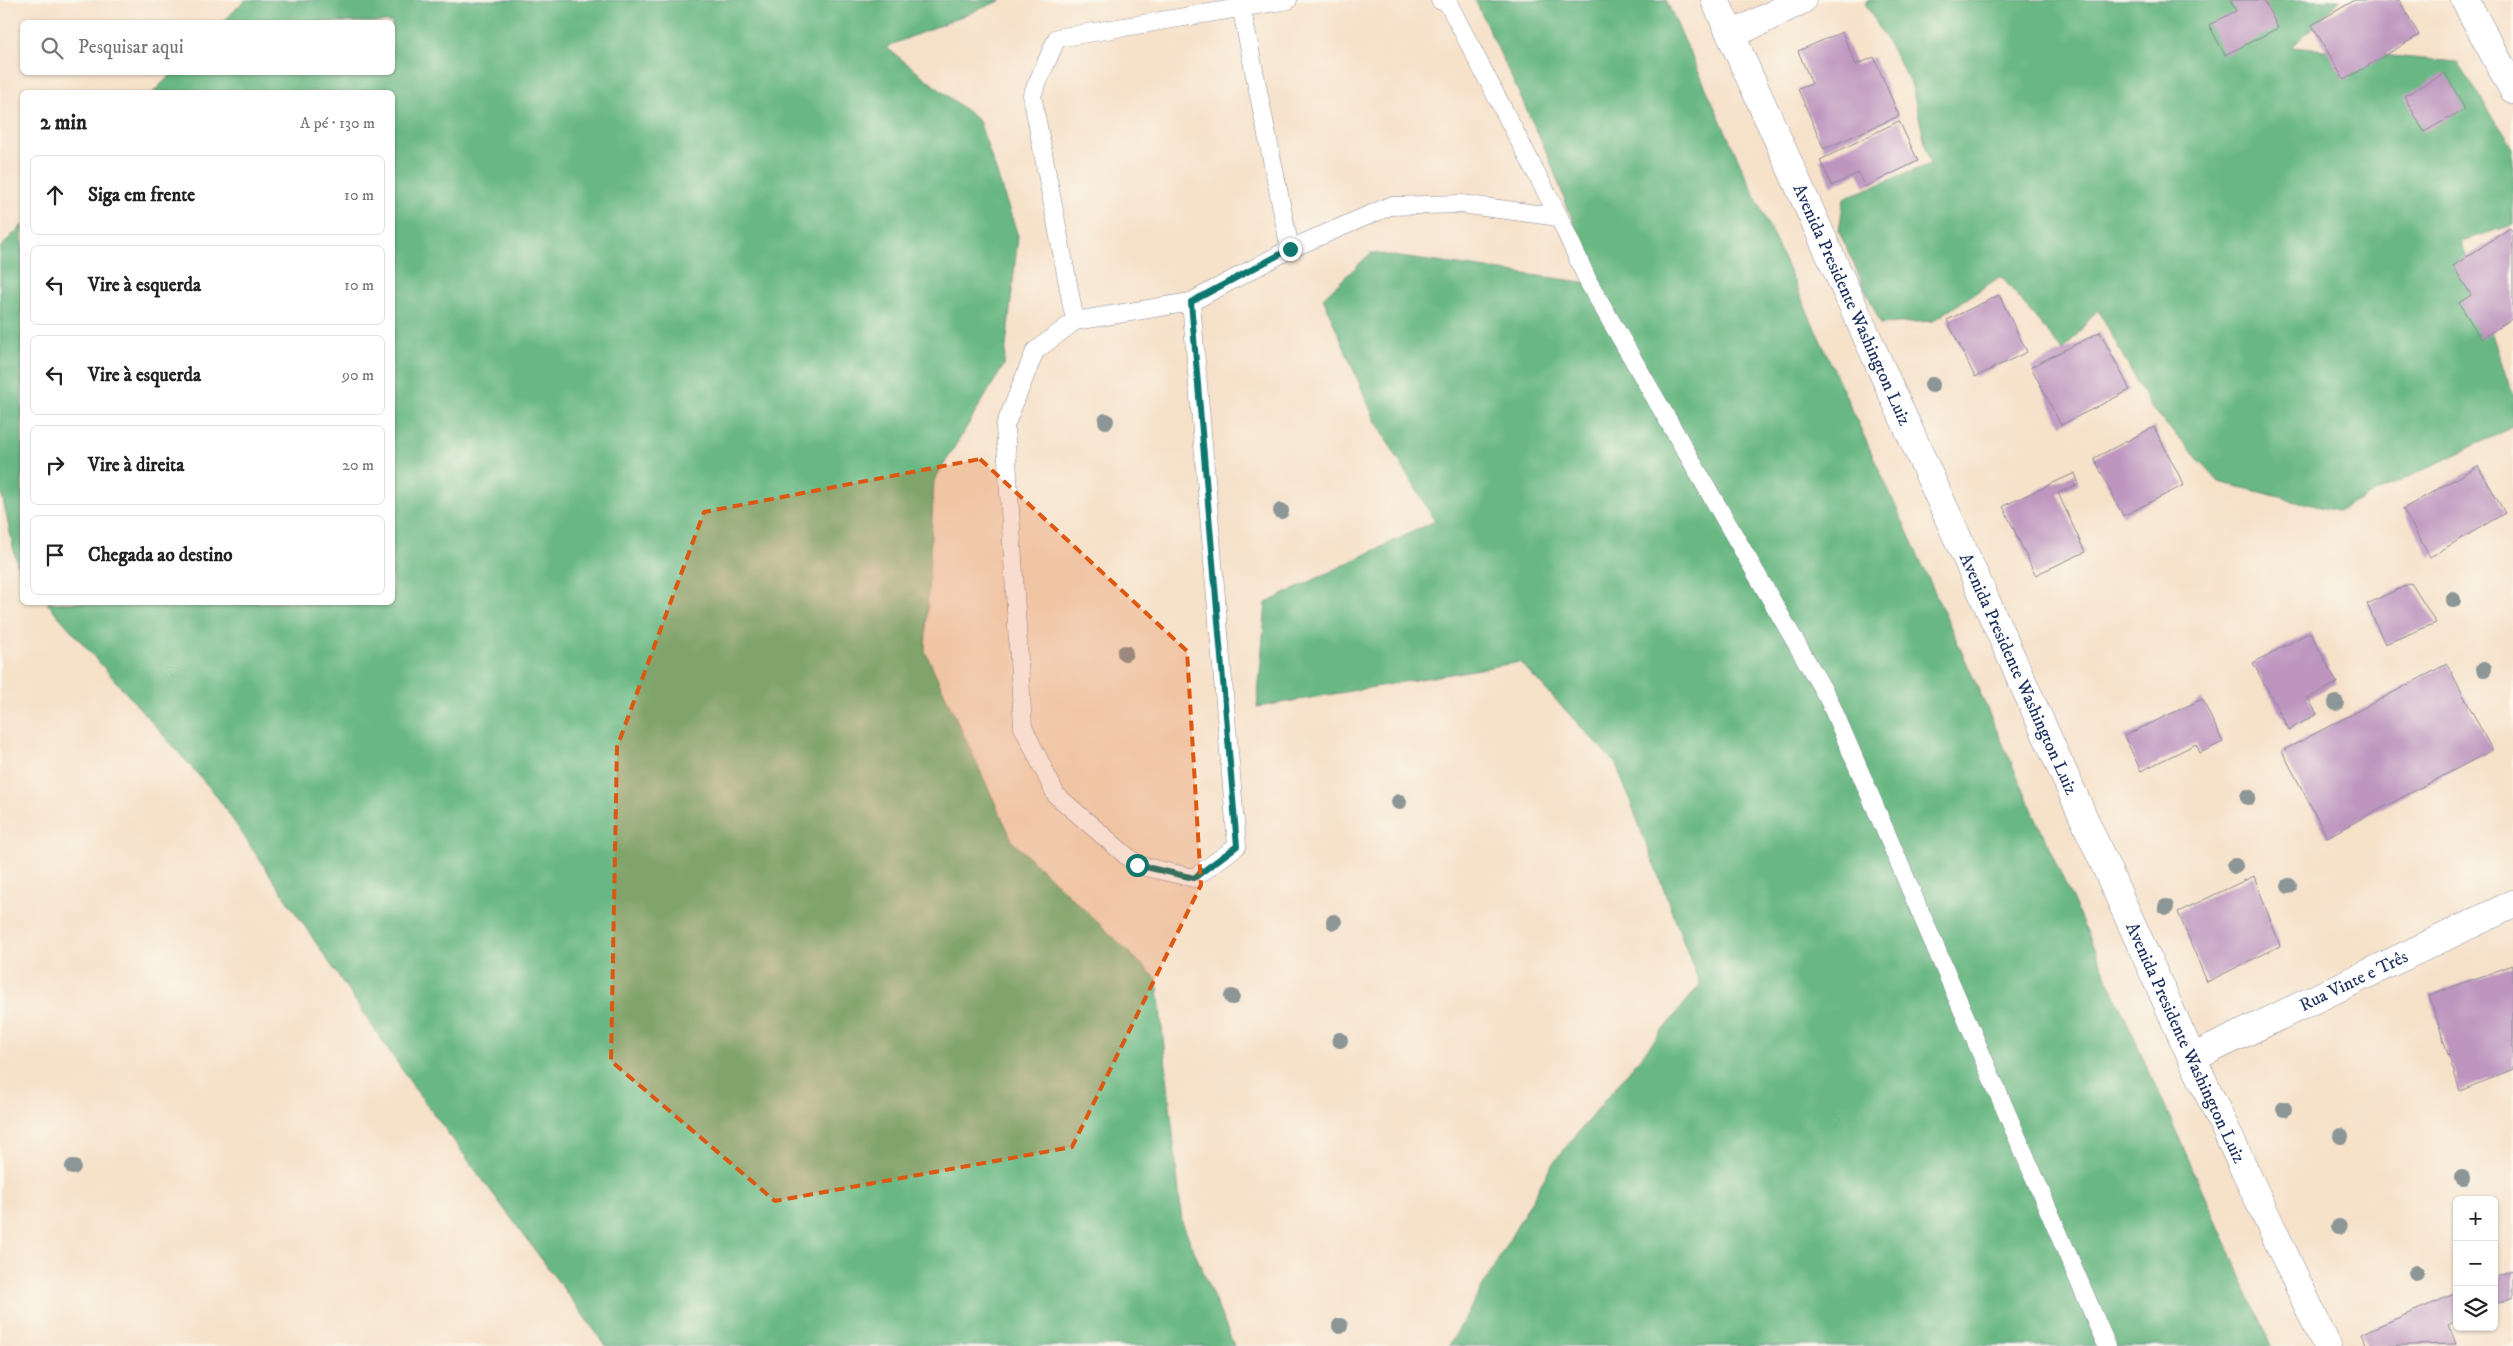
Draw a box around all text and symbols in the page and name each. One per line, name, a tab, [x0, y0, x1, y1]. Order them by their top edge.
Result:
search box	[20, 20, 395, 75]
icon: search	[38, 34, 66, 62]
text: Pesquisar aqui	[78, 36, 184, 59]
text: 2 min	[40, 110, 87, 136]
text: A pé · 130 m	[300, 113, 375, 133]
icon: ahead	[41, 181, 69, 209]
street label: Avenida Presidente Washington Luiz	[1787, 181, 1915, 429]
text: Siga em frente	[88, 184, 195, 207]
text: 10 m	[344, 185, 374, 205]
route end	[1279, 238, 1302, 261]
icon: left	[41, 271, 69, 299]
text: Vire à esquerda	[88, 274, 201, 297]
text: 10 m	[344, 275, 374, 295]
icon: left	[41, 361, 69, 389]
text: Vire à esquerda	[88, 364, 201, 387]
text: 90 m	[342, 365, 374, 385]
icon: right	[41, 451, 69, 479]
text: Vire à direita	[88, 454, 184, 477]
text: 20 m	[342, 455, 374, 475]
icon: arrive	[41, 541, 69, 569]
text: Chegada ao destino	[88, 544, 233, 567]
street label: Avenida Presidente Washington Luiz	[1954, 550, 2082, 798]
route start	[1126, 854, 1149, 877]
street label: Avenida Presidente Washington Luiz	[2120, 919, 2250, 1167]
street label: Rua Vinte e Três	[2296, 946, 2412, 1017]
map controls	[2453, 1196, 2498, 1331]
button: +	[2453, 1196, 2498, 1241]
button: −	[2453, 1241, 2498, 1286]
button: layers	[2453, 1286, 2498, 1331]

